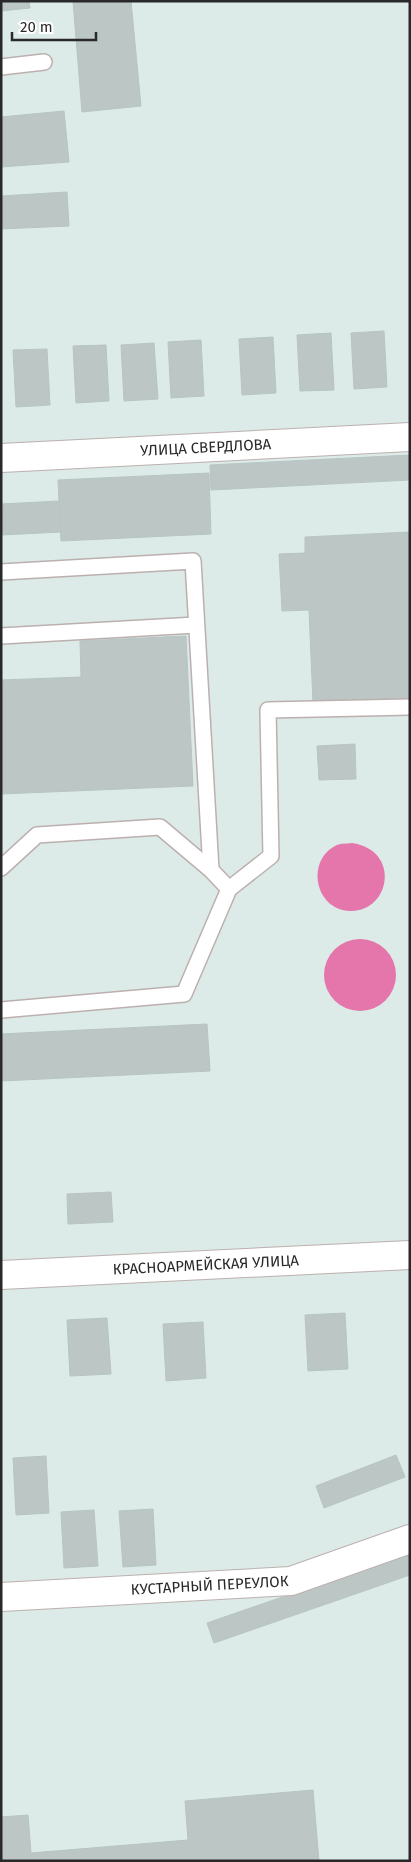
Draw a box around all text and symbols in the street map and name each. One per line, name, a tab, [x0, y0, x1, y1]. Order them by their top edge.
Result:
scale bar	[12, 10, 96, 42]
text: 20 m	[20, 18, 53, 36]
street label: УЛИЦА СВЕРДЛОВА	[140, 435, 272, 460]
street label: КРАСНОАРМЕЙСКАЯ УЛИЦА	[112, 1251, 300, 1279]
street label: КУСТАРНЫЙ ПЕРЕУЛОК	[130, 1572, 289, 1599]

